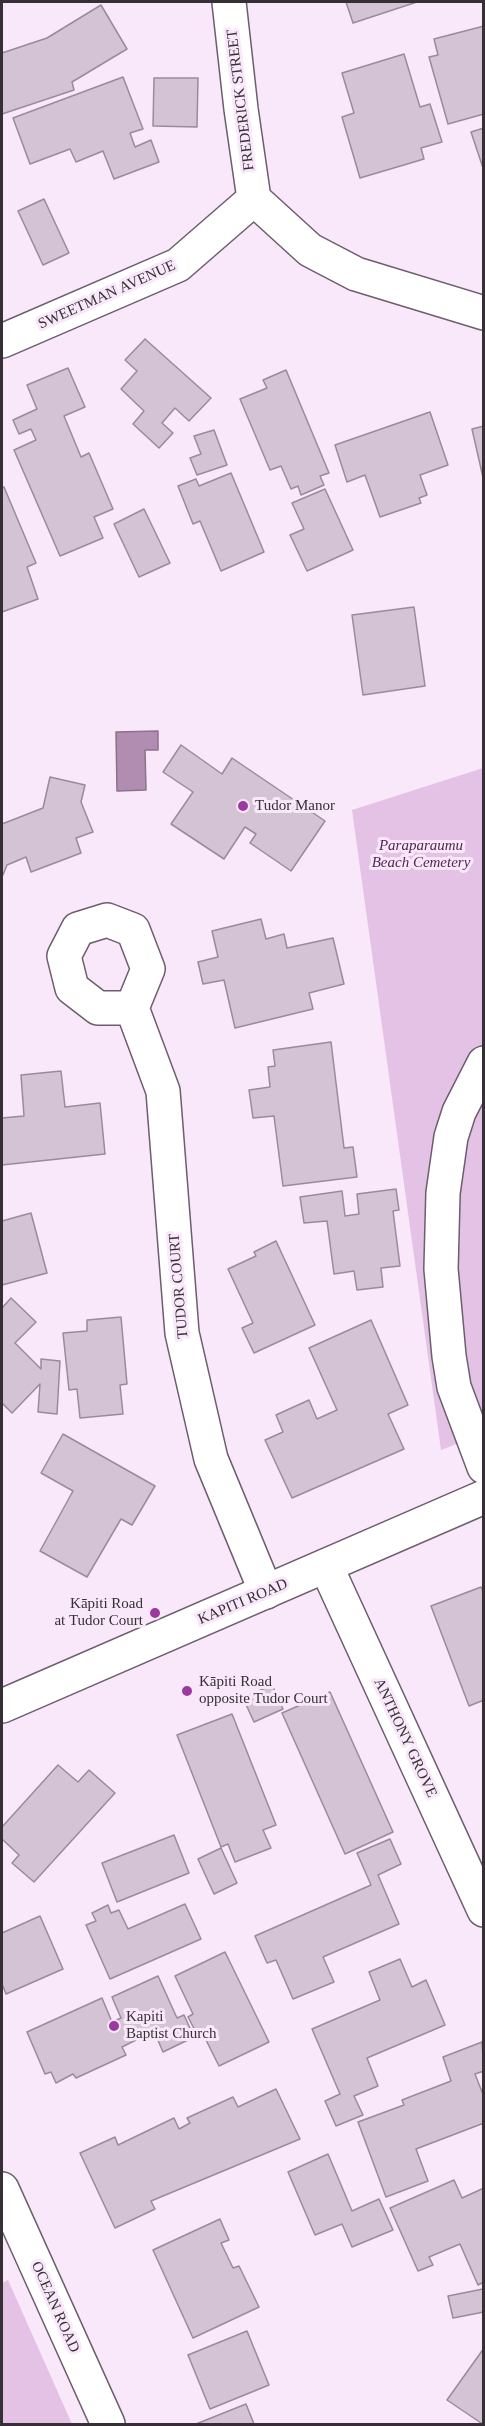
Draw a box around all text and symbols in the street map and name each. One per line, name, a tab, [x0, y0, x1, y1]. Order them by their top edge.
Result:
street label: FREDERICK STREET	[223, 28, 259, 172]
street label: SWEETMAN AVENUE	[36, 257, 178, 333]
place label: Tudor Manor	[255, 797, 335, 815]
marker: Tudor Manor	[236, 799, 250, 813]
park label: Paraparaumu Beach Cemetery	[372, 837, 470, 872]
street label: TUDOR COURT	[165, 1233, 193, 1339]
street label: KAPITI ROAD	[196, 1575, 290, 1629]
place label: Kāpiti Road at Tudor Court	[54, 1595, 143, 1630]
marker: Kāpiti Road at Tudor Court	[148, 1606, 162, 1620]
place label: Kāpiti Road opposite Tudor Court	[199, 1673, 328, 1708]
street label: ANTHONY GROVE	[369, 1675, 441, 1801]
marker: Kāpiti Road opposite Tudor Court	[180, 1684, 194, 1698]
place label: Kapiti Baptist Church	[126, 2008, 216, 2043]
marker: Kapiti Baptist Church	[107, 2019, 121, 2033]
street label: OCEAN ROAD	[27, 2259, 83, 2355]

